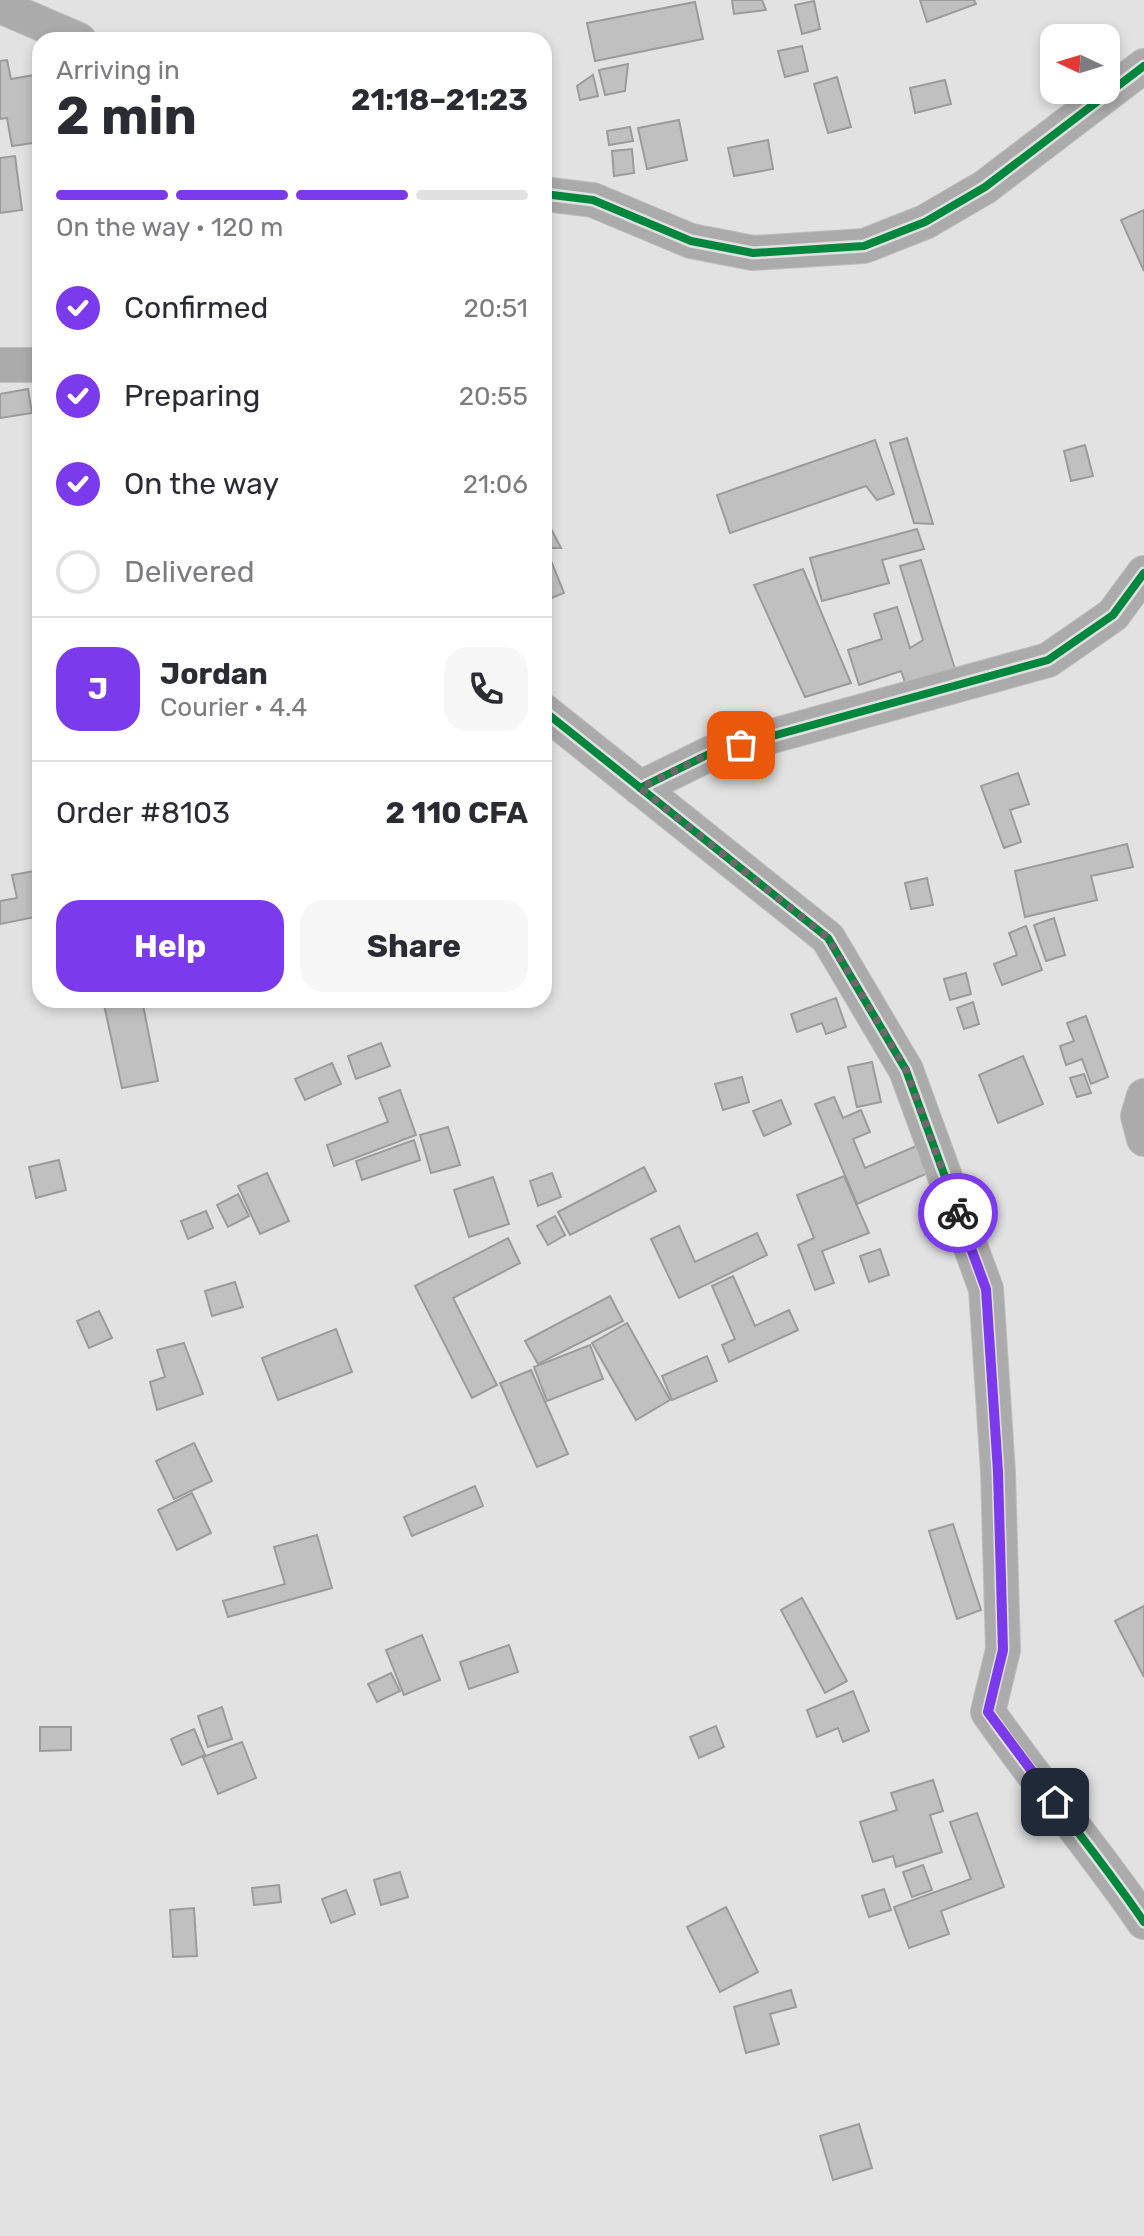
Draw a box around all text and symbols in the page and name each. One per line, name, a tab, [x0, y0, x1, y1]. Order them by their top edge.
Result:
north arrow	[1040, 24, 1120, 104]
map controls	[1040, 24, 1120, 104]
text: Arriving in	[56, 55, 180, 86]
text: 21:18–21:23	[351, 82, 528, 118]
text: 2 min	[56, 85, 197, 147]
text: On the way · 120 m	[56, 212, 283, 243]
icon: check	[56, 286, 100, 330]
text: Confirmed	[124, 290, 268, 326]
text: 20:51	[463, 293, 528, 324]
icon: check	[56, 374, 100, 418]
text: Preparing	[124, 378, 260, 414]
text: 20:55	[459, 381, 528, 412]
icon: check	[56, 462, 100, 506]
text: On the way	[124, 466, 279, 502]
text: 21:06	[463, 469, 528, 500]
text: Delivered	[124, 554, 255, 590]
button: phone	[444, 647, 528, 731]
text: Jordan	[160, 656, 268, 692]
text: J	[88, 671, 108, 707]
text: Courier · 4.4	[160, 692, 307, 723]
pin	[707, 711, 775, 779]
icon: bag	[719, 723, 763, 767]
text: Order #8103	[56, 795, 230, 831]
text: 2 110 CFA	[386, 795, 528, 831]
button: Help	[56, 900, 284, 992]
button: Share	[300, 900, 528, 992]
courier	[918, 1173, 998, 1253]
icon: bike	[936, 1191, 980, 1235]
pin	[1021, 1768, 1089, 1836]
icon: home	[1033, 1780, 1077, 1824]

